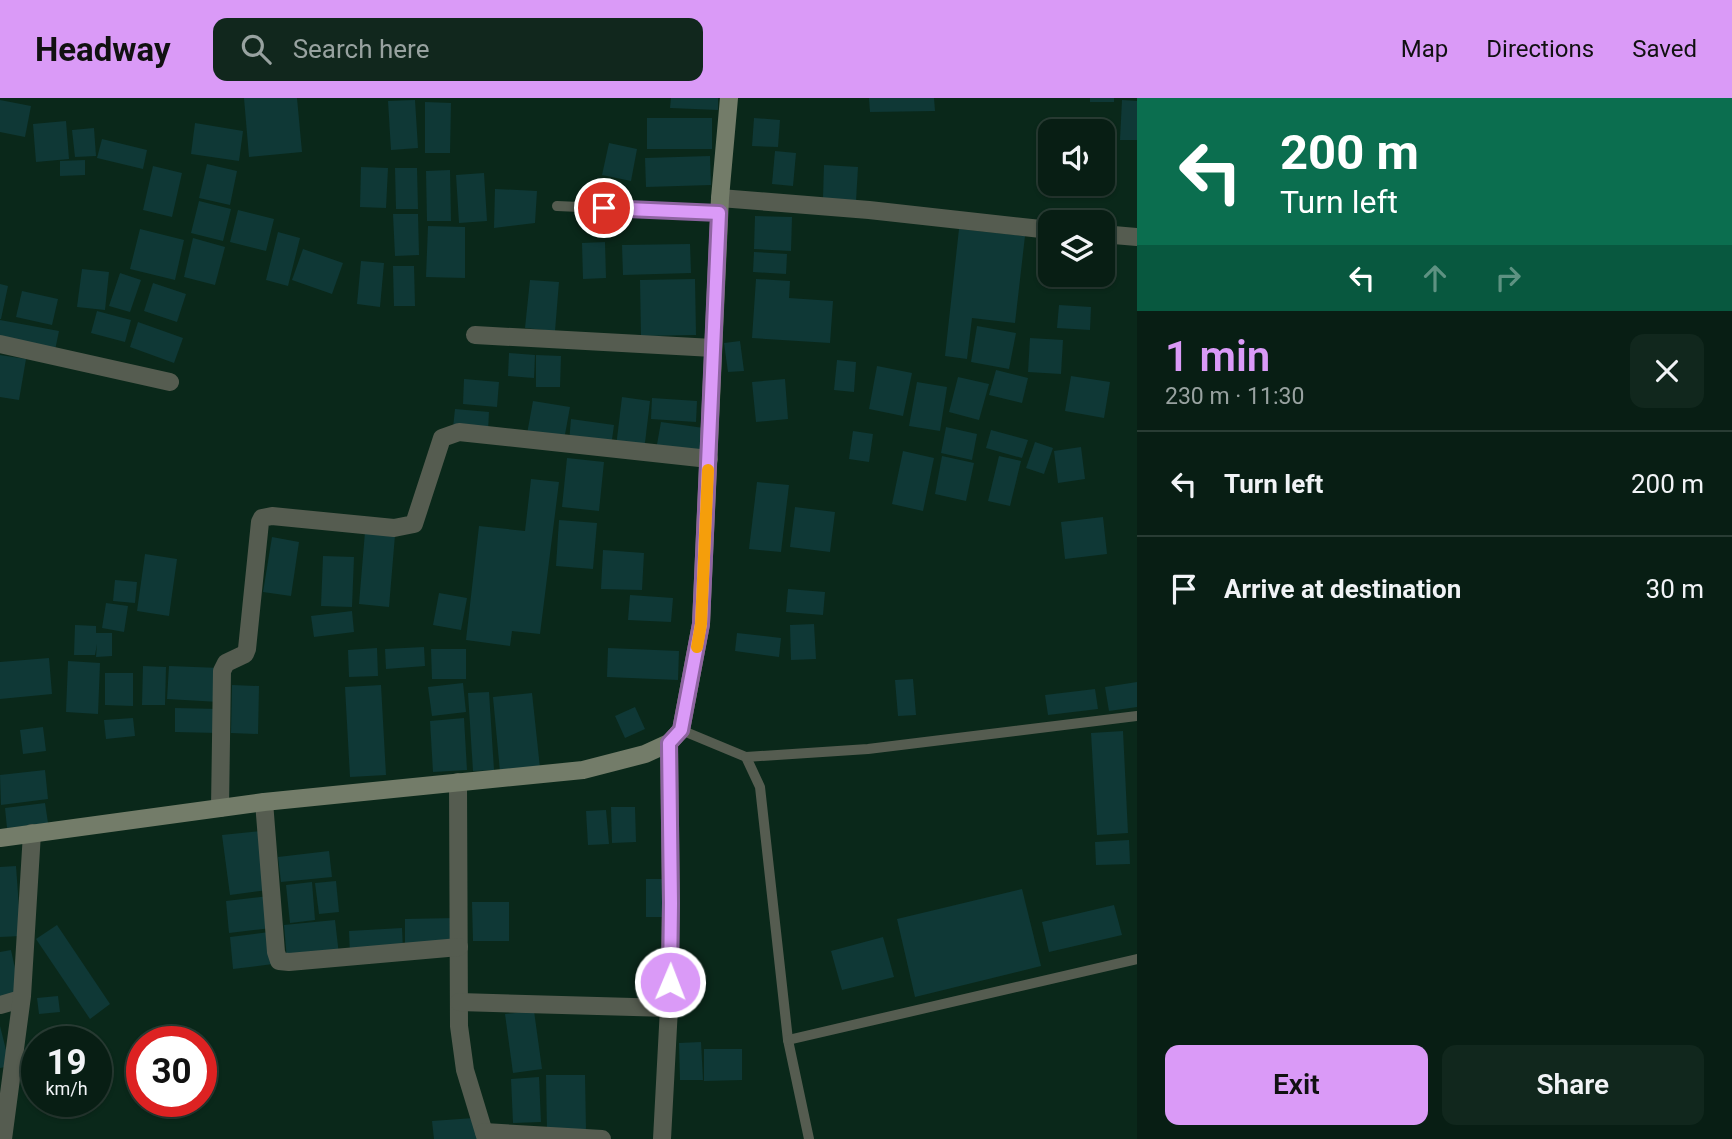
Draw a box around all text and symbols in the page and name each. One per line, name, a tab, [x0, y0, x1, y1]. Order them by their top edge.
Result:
search box	[213, 18, 703, 81]
text: Headway	[35, 30, 171, 69]
icon: search	[237, 30, 275, 68]
text: Search here	[293, 34, 429, 64]
text: Map	[1401, 35, 1448, 63]
text: Directions	[1486, 35, 1594, 63]
text: Saved	[1632, 35, 1697, 63]
map controls	[1038, 119, 1115, 287]
button: sound	[1038, 119, 1115, 196]
text: 200 m	[1280, 124, 1419, 181]
icon: left	[1165, 126, 1256, 217]
pin	[574, 178, 634, 238]
text: Turn left	[1280, 183, 1398, 221]
icon: arrive	[585, 189, 623, 227]
button: layers	[1038, 210, 1115, 287]
icon: left	[1343, 259, 1381, 297]
icon: ahead	[1416, 259, 1454, 297]
icon: right	[1489, 259, 1527, 297]
text: 1 min	[1165, 332, 1270, 381]
button: close	[1630, 334, 1704, 408]
text: 230 m · 11:30	[1165, 383, 1304, 410]
icon: left	[1165, 465, 1203, 503]
text: Turn left	[1224, 469, 1323, 499]
text: 200 m	[1631, 469, 1704, 499]
icon: arrive	[1165, 570, 1203, 608]
text: Arrive at destination	[1224, 574, 1461, 604]
text: 30 m	[1646, 574, 1704, 604]
position arrow	[633, 945, 707, 1019]
speed limit sign: 30	[126, 1026, 217, 1117]
text: 19	[46, 1042, 87, 1083]
button: Exit	[1165, 1045, 1428, 1125]
button: Share	[1442, 1045, 1704, 1125]
text: km/h	[45, 1078, 88, 1099]

